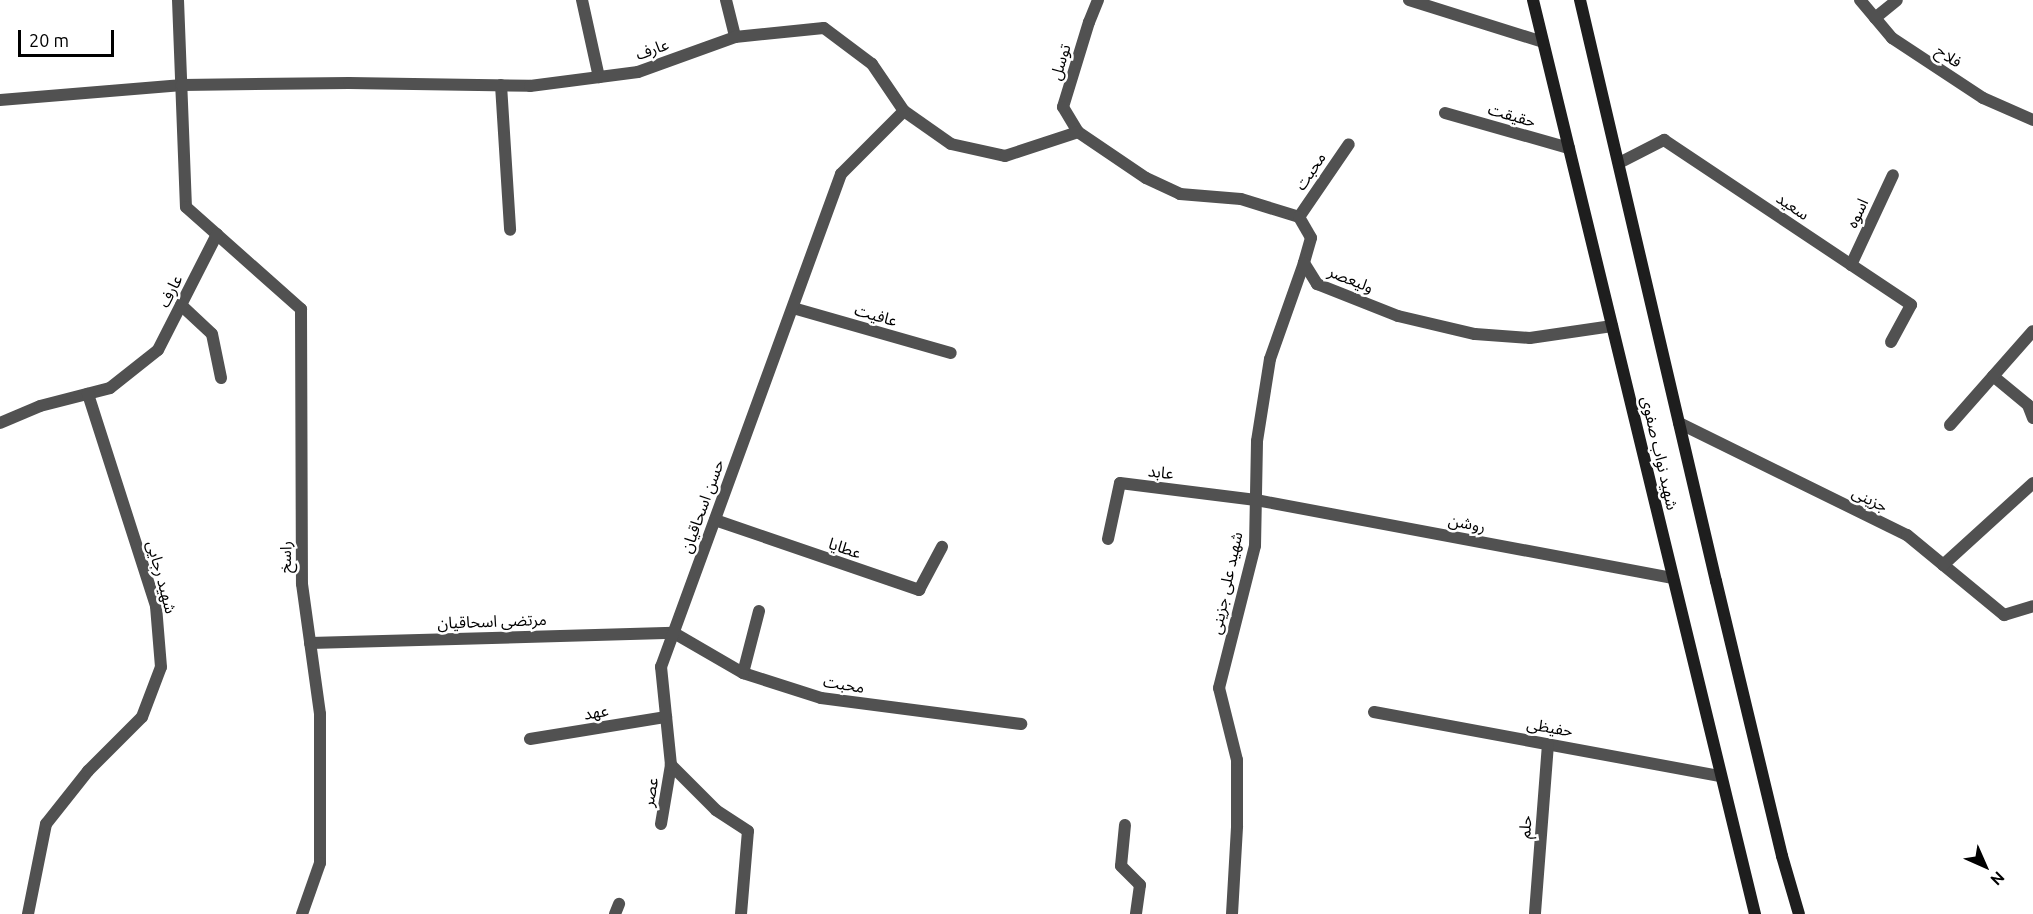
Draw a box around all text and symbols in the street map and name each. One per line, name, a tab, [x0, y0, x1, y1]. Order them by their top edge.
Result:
scale bar	[21, 18, 117, 56]
text: 20 m	[29, 30, 69, 50]
street label: عارف	[633, 34, 671, 64]
street label: فلاح	[1932, 41, 1966, 71]
street label: توسل	[1045, 42, 1075, 82]
street label: حقیقت	[1486, 99, 1538, 131]
street label: محبت	[1290, 148, 1330, 194]
street label: سعید	[1773, 188, 1813, 224]
street label: اسوه	[1842, 195, 1872, 231]
street label: ولیعصر	[1326, 261, 1376, 297]
street label: عارف	[154, 272, 186, 310]
street label: عافیت	[853, 300, 899, 330]
street label: شهید نواب صفوی	[1638, 394, 1682, 512]
street label: حسن اسحاقیان	[676, 457, 728, 555]
street label: عابد	[1147, 461, 1175, 483]
street label: جزینی	[1849, 482, 1891, 516]
street label: روشن	[1447, 510, 1487, 536]
street label: شهید علی جزینی	[1206, 530, 1246, 636]
street label: عطایا	[826, 533, 864, 563]
street label: شهید رجایی	[143, 538, 181, 616]
street label: راسخ	[275, 541, 295, 573]
street label: مرتضی اسحاقیان	[437, 609, 547, 633]
street label: محبت	[822, 671, 866, 697]
street label: عهد	[582, 701, 610, 723]
street label: حفیظی	[1525, 714, 1575, 740]
street label: عصر	[638, 776, 662, 808]
street label: حلم	[1515, 815, 1535, 839]
north arrow	[1955, 836, 2015, 896]
text: N	[1987, 868, 2008, 889]

